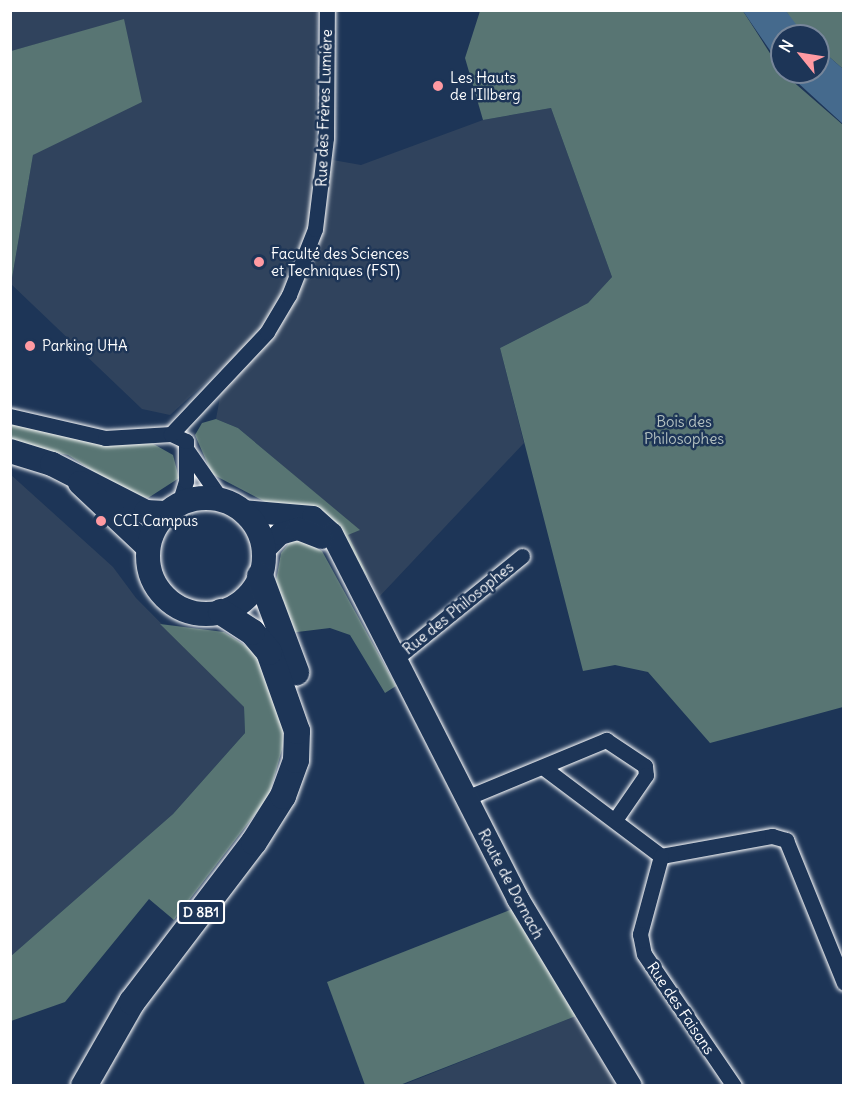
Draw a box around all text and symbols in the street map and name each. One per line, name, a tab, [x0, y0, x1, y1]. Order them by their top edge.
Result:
north arrow	[770, 24, 830, 84]
street label: Rue des Frères Lumière	[312, 29, 336, 187]
text: N	[775, 36, 798, 56]
place label: Les Hauts de l'Illberg	[450, 68, 521, 103]
marker: Les Hauts de l'Illberg	[431, 79, 445, 93]
place label: Faculté des Sciences et Techniques (FST)	[271, 244, 409, 279]
marker: Faculté des Sciences et Techniques (FST)	[252, 255, 266, 269]
place label: Parking UHA	[42, 337, 128, 355]
marker: Parking UHA	[23, 339, 37, 353]
park label: Bois des Philosophes	[644, 412, 724, 447]
place label: CCI Campus	[113, 512, 198, 530]
marker: CCI Campus	[94, 514, 108, 528]
street label: Rue des Philosophes	[399, 558, 517, 658]
street label: Route de Dornach	[474, 826, 548, 942]
road number: D 8B1	[177, 901, 225, 923]
street label: Rue des Faisans	[643, 958, 719, 1058]

